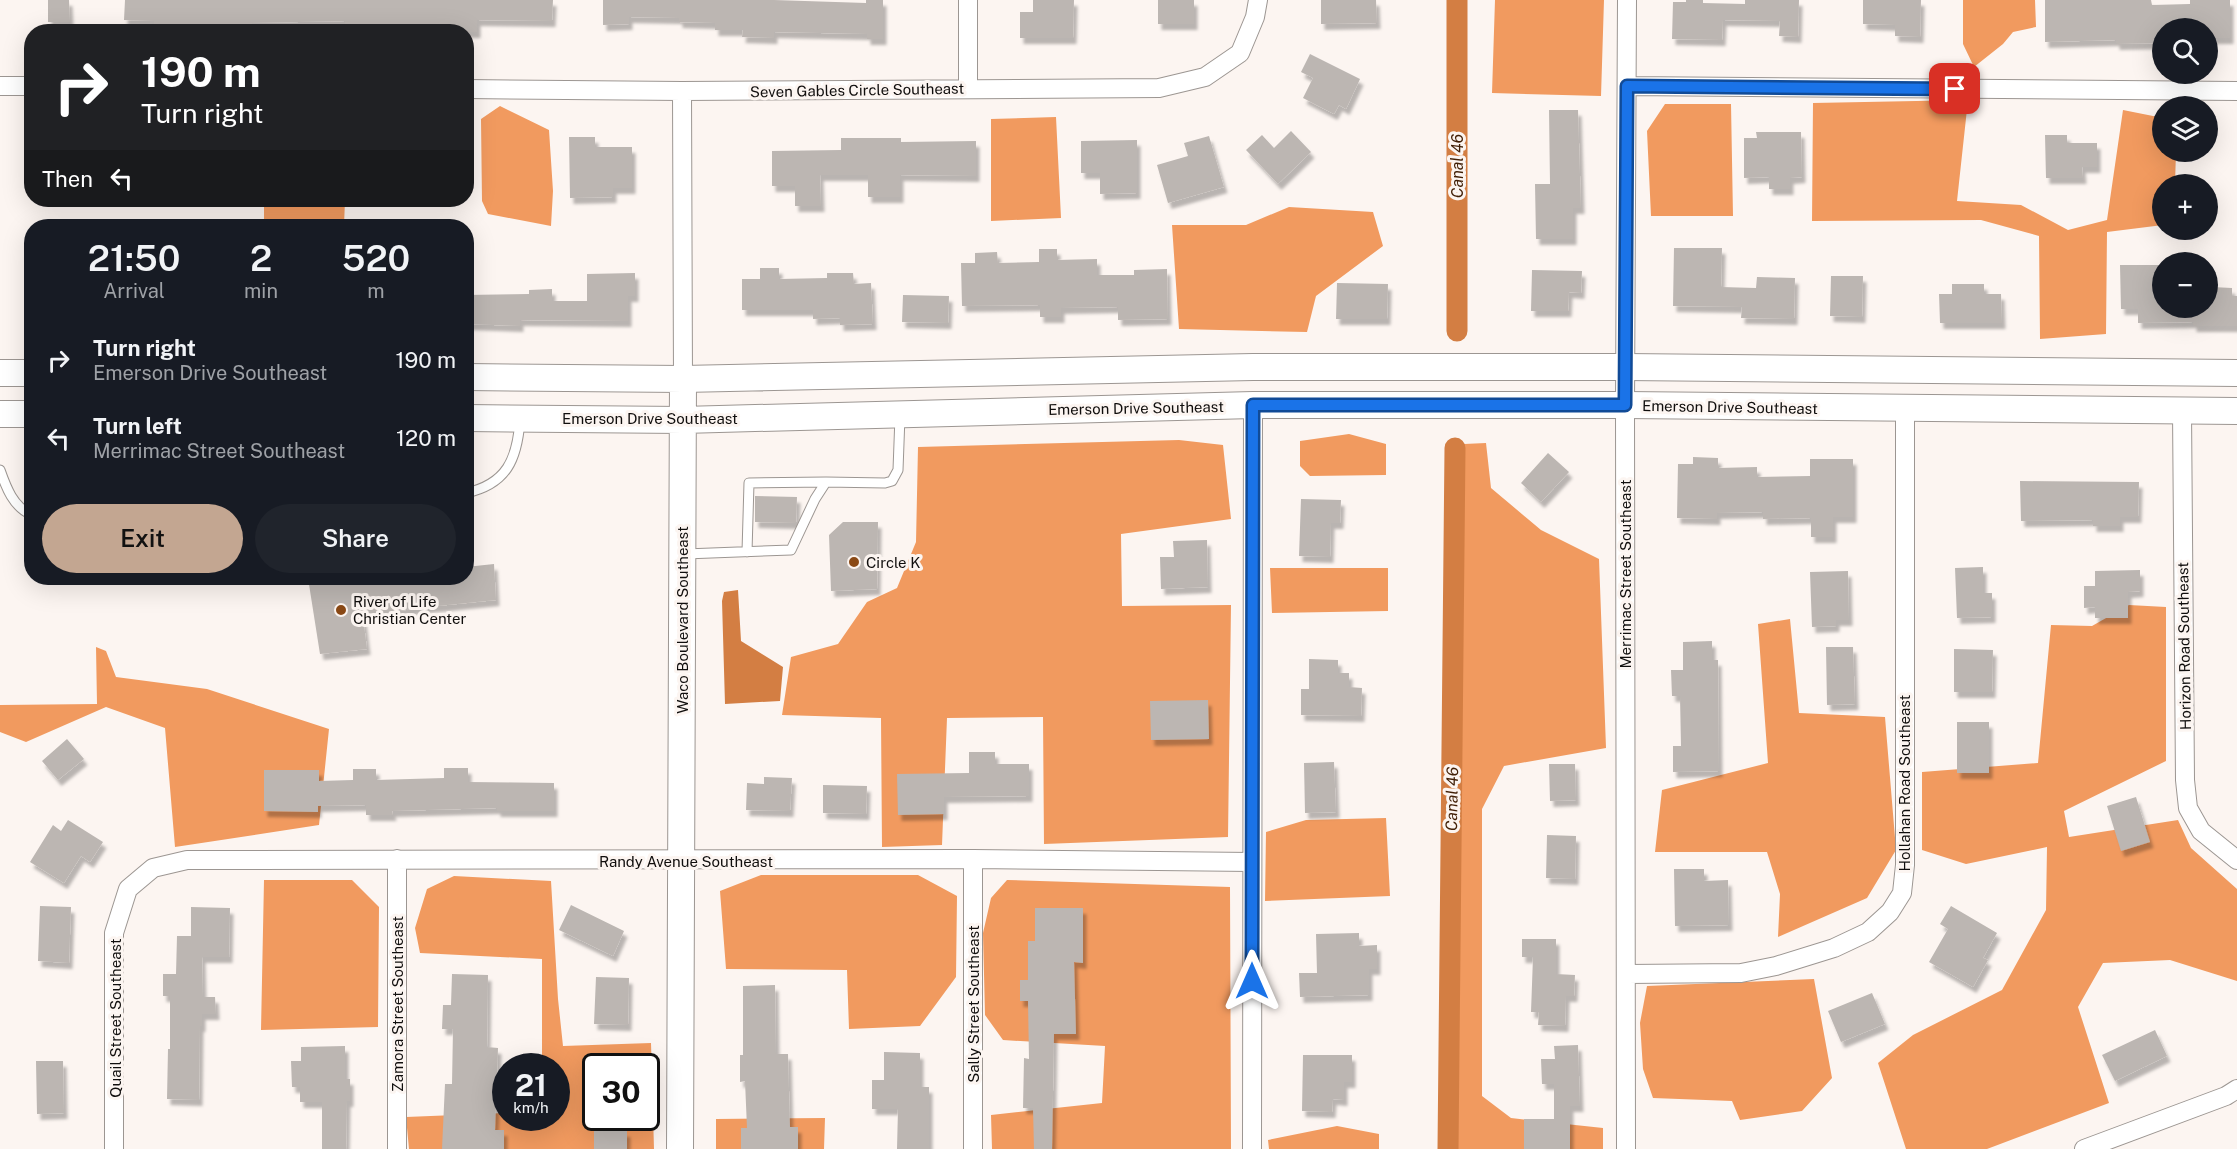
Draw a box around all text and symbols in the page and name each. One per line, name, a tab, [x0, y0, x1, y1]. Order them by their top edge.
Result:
map controls	[2152, 18, 2218, 318]
button: search	[2152, 18, 2218, 84]
text: 190 m	[141, 47, 261, 96]
icon: right	[42, 48, 120, 126]
pin	[1929, 63, 1980, 114]
icon: arrive	[1938, 72, 1971, 105]
street label: Seven Gables Circle Southeast	[750, 80, 964, 100]
button: layers	[2152, 96, 2218, 162]
text: Turn right	[141, 97, 264, 129]
water label: Canal 46	[1448, 133, 1467, 198]
icon: left	[105, 162, 138, 195]
text: Then	[42, 166, 93, 192]
button: +	[2152, 174, 2218, 240]
text: 21:50	[88, 237, 180, 279]
text: 2	[250, 237, 272, 279]
text: 520	[342, 237, 410, 279]
button: −	[2152, 252, 2218, 318]
text: Arrival	[103, 279, 165, 303]
text: min	[244, 279, 278, 303]
text: m	[367, 279, 385, 303]
text: Turn right	[93, 335, 196, 361]
icon: right	[42, 344, 75, 377]
text: 190 m	[396, 347, 456, 373]
text: Emerson Drive Southeast	[93, 361, 327, 385]
street label: Emerson Drive Southeast	[1642, 397, 1818, 417]
street label: Emerson Drive Southeast	[1048, 398, 1224, 418]
street label: Emerson Drive Southeast	[562, 410, 738, 427]
text: Turn left	[93, 413, 182, 439]
icon: left	[42, 422, 75, 455]
text: 120 m	[396, 425, 456, 451]
text: Merrimac Street Southeast	[93, 439, 345, 463]
street label: Merrimac Street Southeast	[1617, 479, 1634, 669]
button: Exit	[42, 504, 243, 573]
button: Share	[255, 504, 456, 573]
street label: Waco Boulevard Southeast	[674, 526, 691, 714]
place label: Circle K	[866, 554, 920, 571]
marker: Circle K	[847, 555, 861, 569]
street label: Horizon Road Southeast	[2174, 562, 2194, 730]
place label: River of Life Christian Center	[353, 593, 466, 627]
marker: River of Life Christian Center	[334, 603, 348, 617]
street label: Hollahan Road Southeast	[1896, 694, 1913, 871]
water label: Canal 46	[1442, 766, 1462, 831]
street label: Randy Avenue Southeast	[599, 853, 773, 870]
street label: Zamora Street Southeast	[389, 916, 406, 1092]
street label: Sally Street Southeast	[965, 925, 982, 1083]
street label: Quail Street Southeast	[107, 938, 124, 1098]
position arrow	[1220, 949, 1284, 1013]
speed limit sign: 30	[582, 1053, 660, 1131]
text: 21	[515, 1067, 547, 1103]
text: km/h	[513, 1099, 549, 1116]

